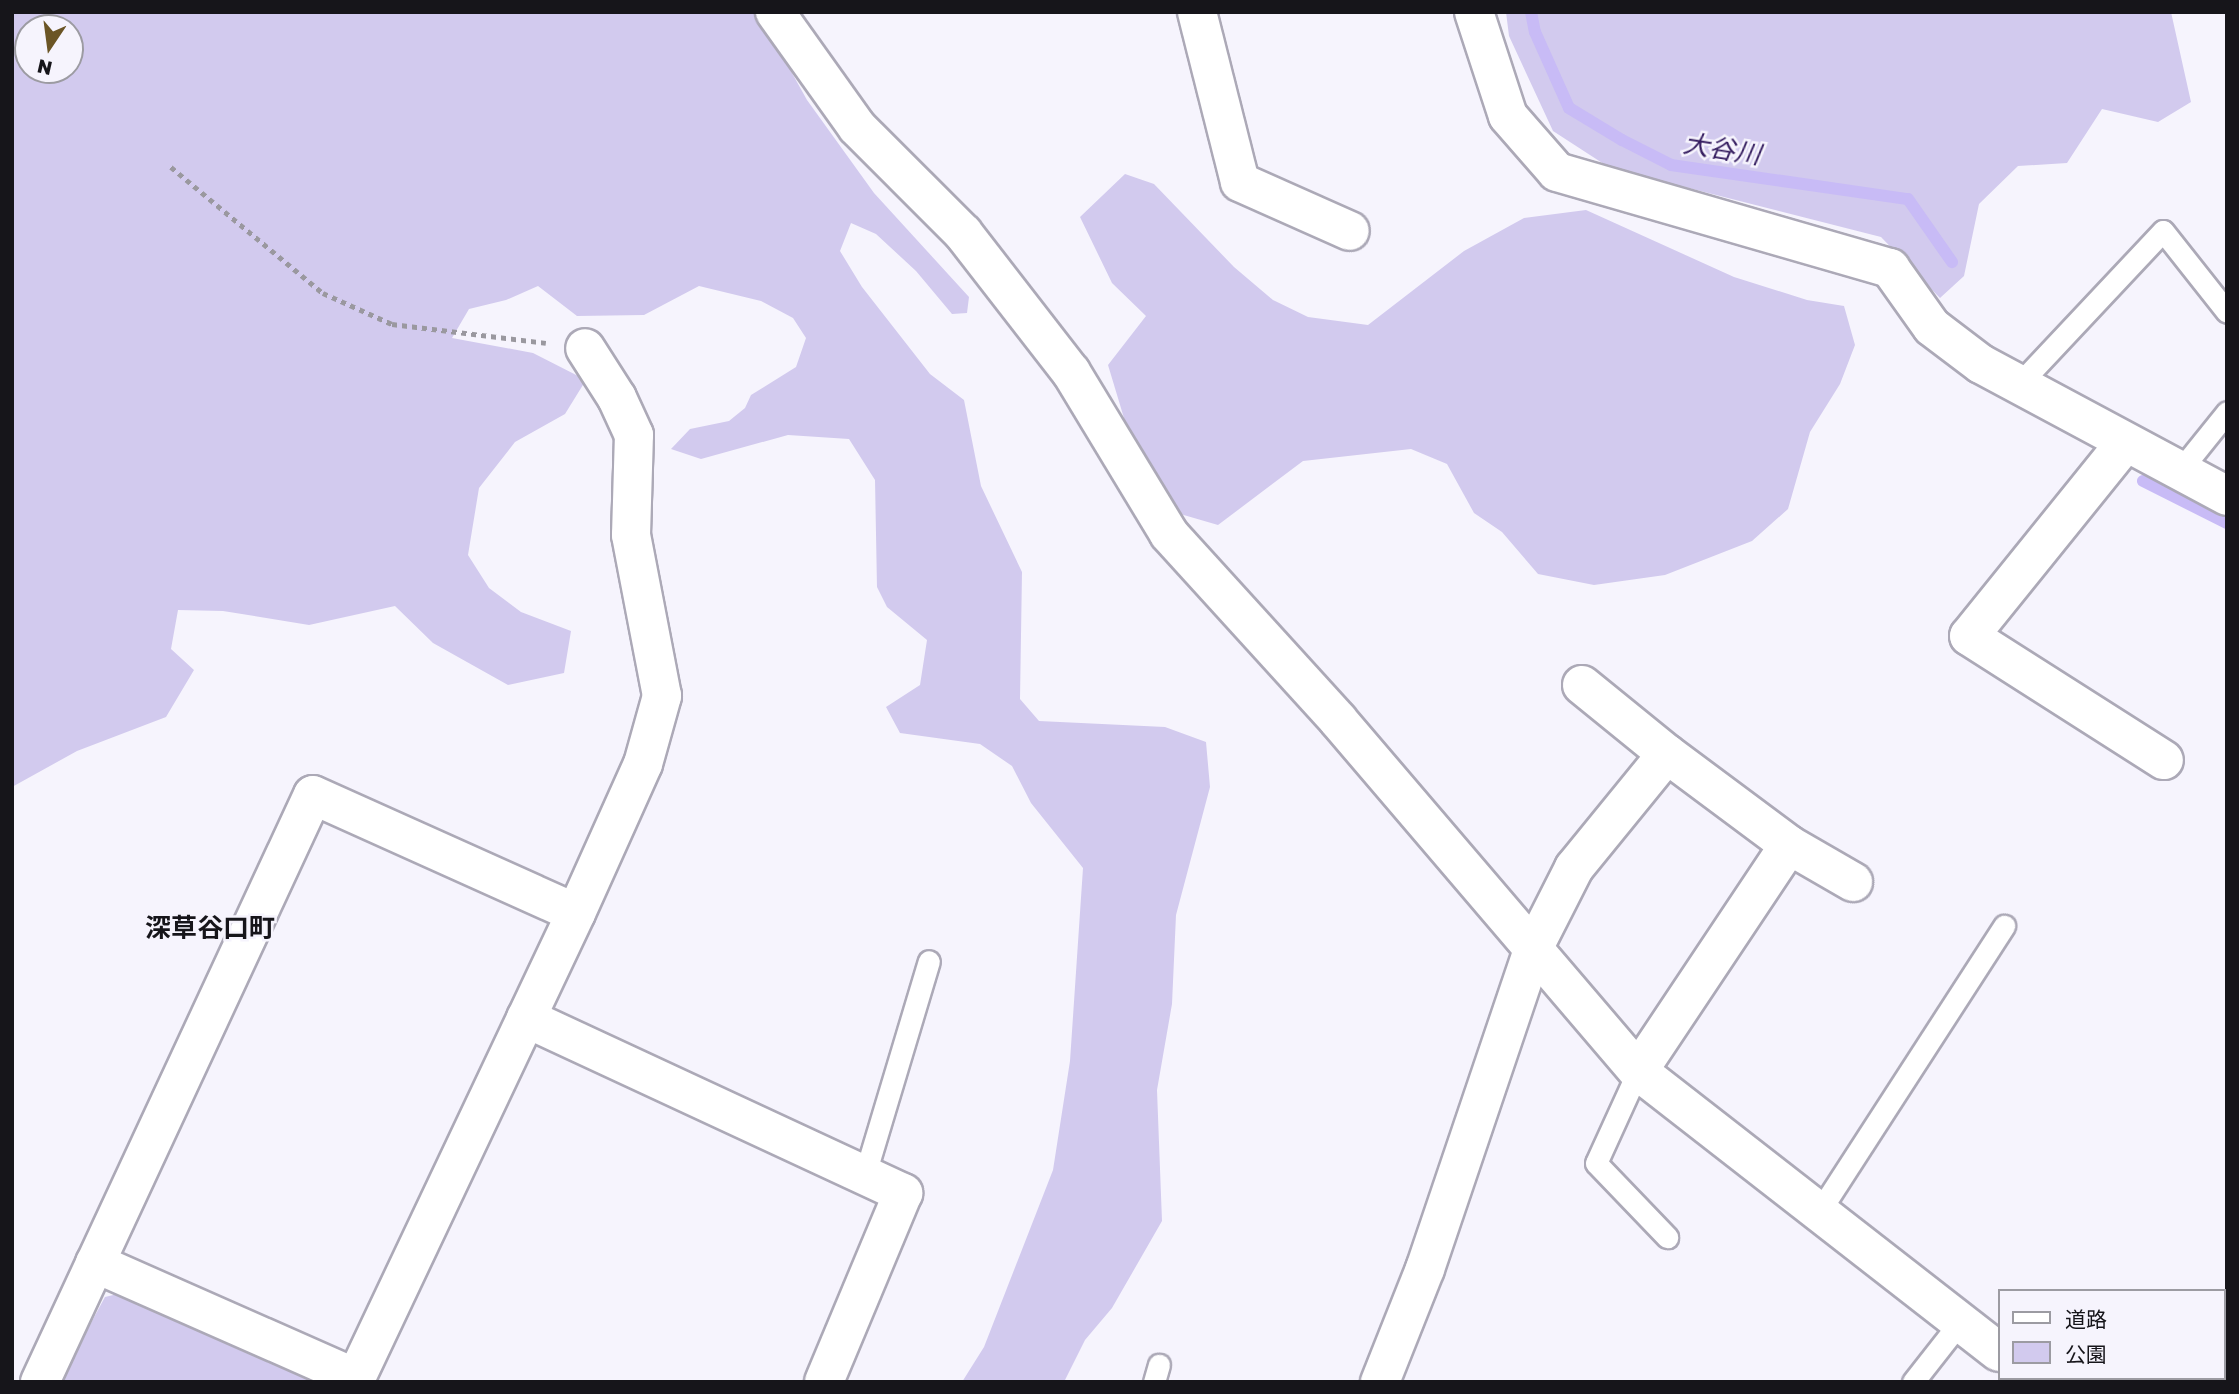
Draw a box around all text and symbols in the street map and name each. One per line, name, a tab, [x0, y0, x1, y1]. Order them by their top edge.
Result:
north arrow	[14, 14, 84, 84]
text: N	[35, 55, 54, 81]
water label: 大谷川	[1681, 127, 1763, 171]
district label: 深草谷口町	[145, 912, 275, 944]
legend	[1997, 1289, 2225, 1380]
text: 道路	[2065, 1306, 2107, 1332]
text: 公園	[2065, 1341, 2107, 1367]

